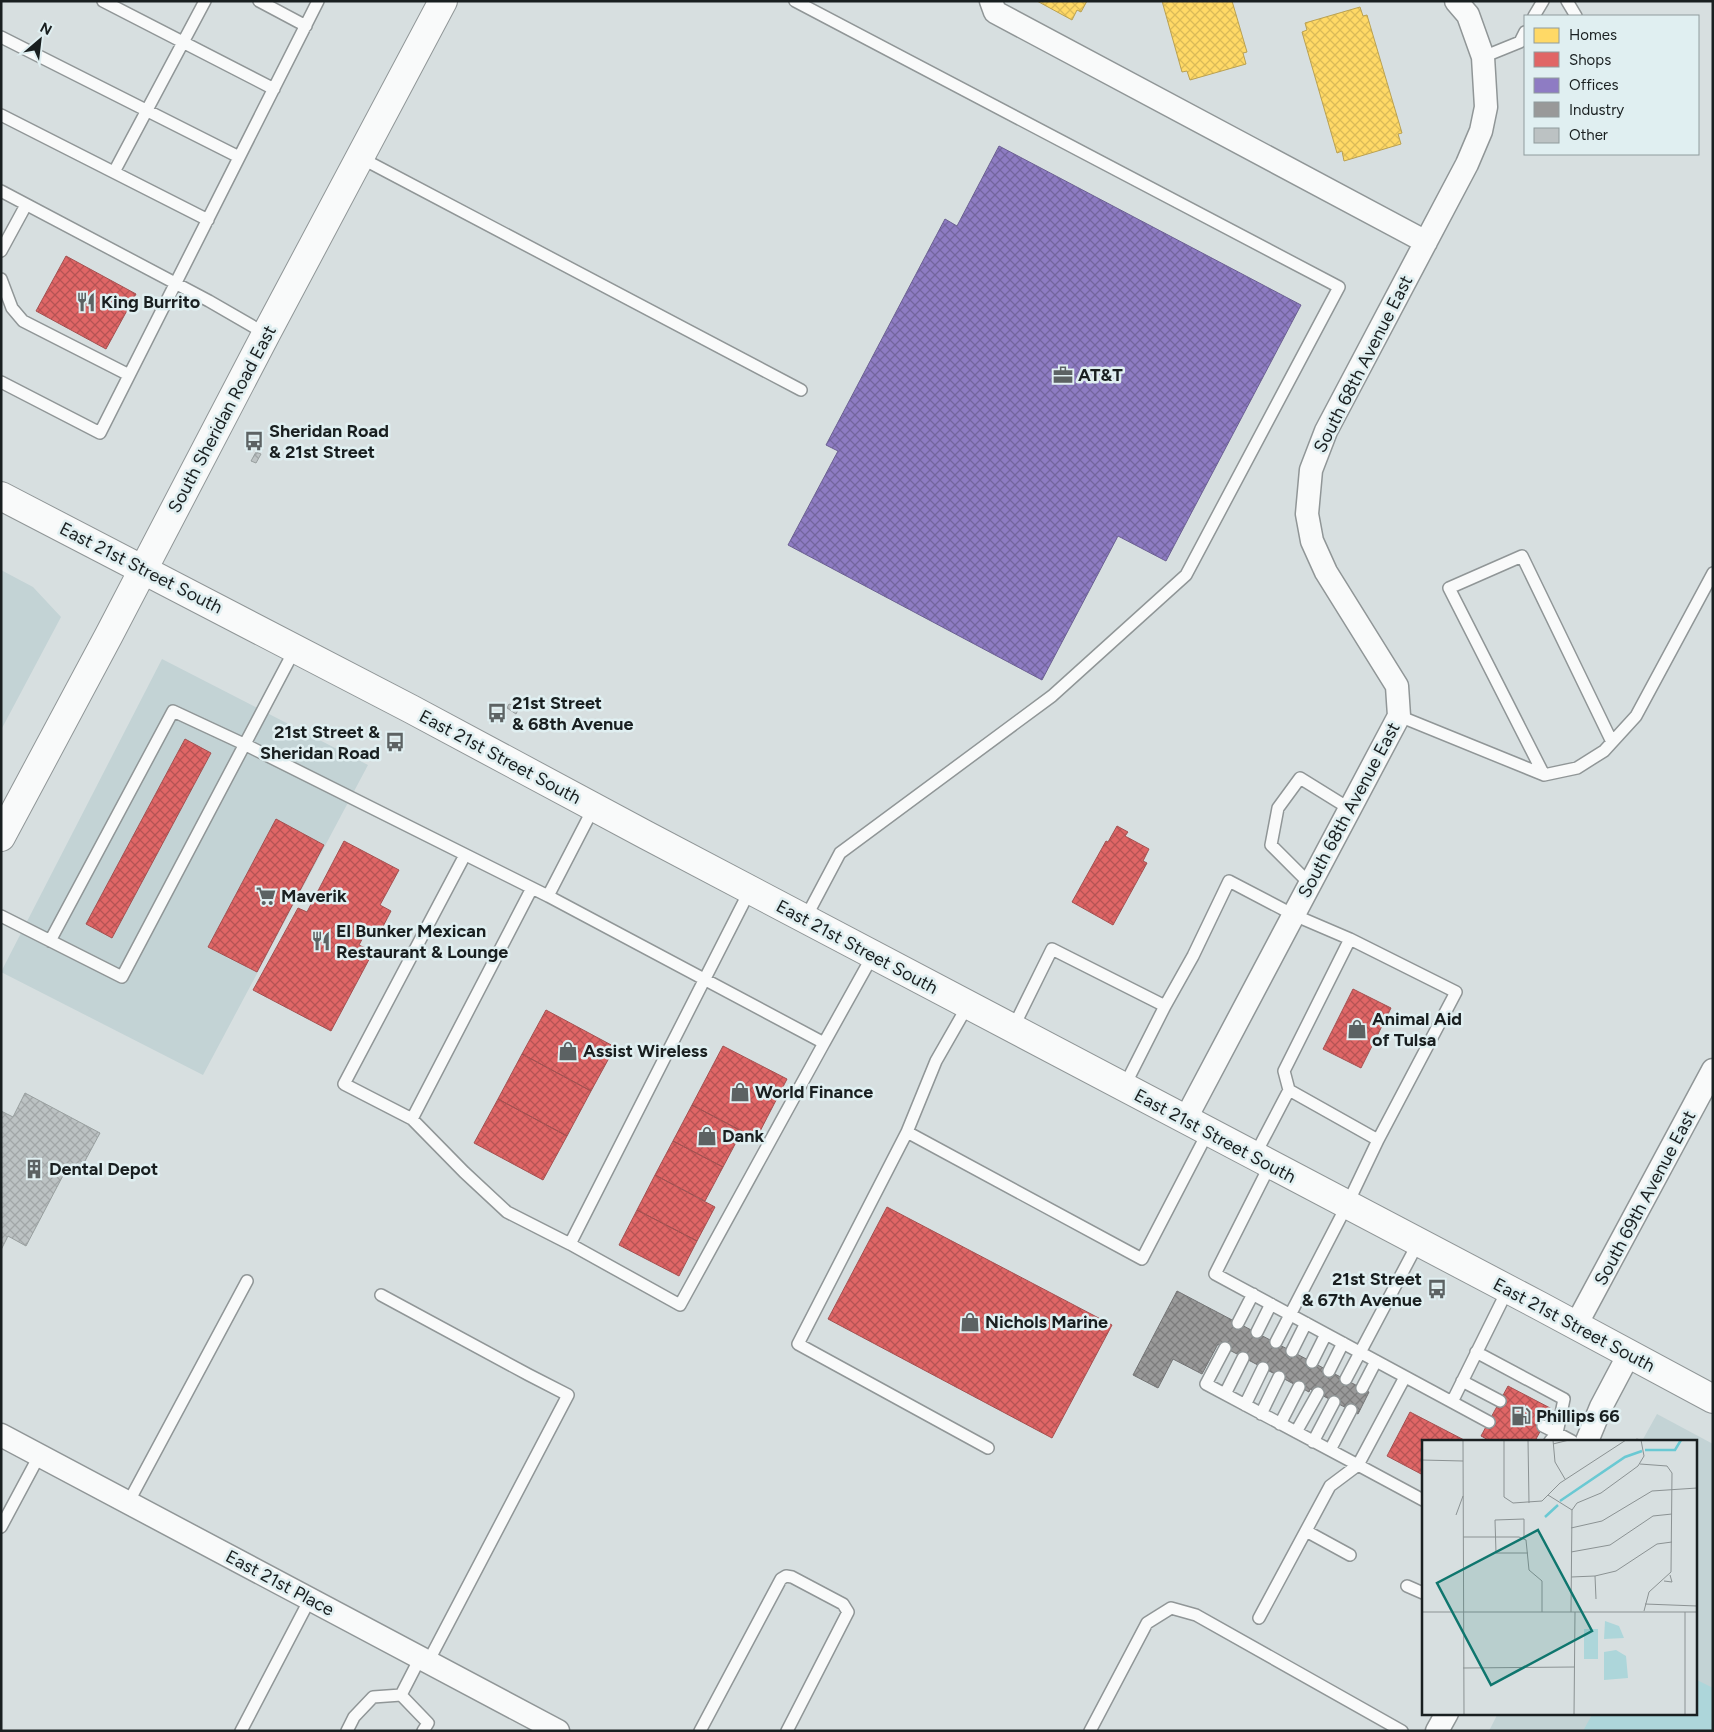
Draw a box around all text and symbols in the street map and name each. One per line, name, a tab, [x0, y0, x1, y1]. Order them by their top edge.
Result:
north arrow	[15, 15, 65, 65]
legend	[1524, 15, 1699, 155]
text: N	[37, 19, 55, 39]
text: Homes	[1569, 26, 1617, 44]
text: Shops	[1569, 51, 1611, 69]
text: Offices	[1569, 76, 1619, 94]
text: Industry	[1569, 101, 1624, 119]
text: Other	[1569, 126, 1608, 144]
street label: South 68th Avenue East	[1309, 272, 1417, 456]
restaurant icon: King Burrito	[75, 291, 97, 313]
place label: King Burrito	[101, 291, 200, 313]
street label: South Sheridan Road East	[163, 321, 281, 517]
office icon: AT&T	[1052, 364, 1074, 386]
place label: AT&T	[1078, 364, 1123, 386]
place label: Sheridan Road & 21st Street	[269, 420, 389, 463]
bus stop icon: Sheridan Road & 21st Street	[243, 430, 265, 452]
street label: East 21st Street South	[56, 517, 226, 619]
place label: 21st Street & 68th Avenue	[512, 692, 633, 735]
bus stop icon: 21st Street & 68th Avenue	[486, 702, 508, 724]
street label: East 21st Street South	[415, 705, 585, 809]
street label: South 68th Avenue East	[1293, 718, 1405, 902]
place label: 21st Street & Sheridan Road	[260, 721, 380, 764]
bus stop icon: 21st Street & Sheridan Road	[384, 731, 406, 753]
supermarket icon: Maverik	[255, 885, 277, 907]
place label: Maverik	[281, 885, 347, 907]
street label: East 21st Street South	[772, 895, 942, 999]
place label: El Bunker Mexican Restaurant & Lounge	[336, 920, 508, 963]
restaurant icon: El Bunker Mexican Restaurant & Lounge	[310, 930, 332, 952]
place label: Animal Aid of Tulsa	[1372, 1008, 1462, 1051]
shop icon: Animal Aid of Tulsa	[1346, 1018, 1368, 1040]
shop icon: Assist Wireless	[557, 1040, 579, 1062]
place label: Assist Wireless	[583, 1040, 708, 1062]
shop icon: World Finance	[729, 1081, 751, 1103]
place label: World Finance	[755, 1081, 873, 1103]
street label: East 21st Street South	[1130, 1084, 1300, 1188]
street label: South 69th Avenue East	[1590, 1107, 1701, 1289]
shop icon: Dank	[696, 1125, 718, 1147]
place label: Dank	[722, 1125, 764, 1147]
building icon: Dental Depot	[23, 1158, 45, 1180]
place label: Dental Depot	[49, 1158, 158, 1180]
place label: 21st Street & 67th Avenue	[1302, 1268, 1422, 1311]
street label: East 21st Street South	[1489, 1273, 1659, 1377]
bus stop icon: 21st Street & 67th Avenue	[1426, 1278, 1448, 1300]
shop icon: Nichols Marine	[959, 1311, 981, 1333]
place label: Nichols Marine	[985, 1311, 1108, 1333]
fuel station icon: Phillips 66	[1510, 1405, 1532, 1427]
place label: Phillips 66	[1536, 1405, 1620, 1427]
inset map	[1422, 1440, 1696, 1714]
street label: East 21st Place	[222, 1545, 338, 1621]

